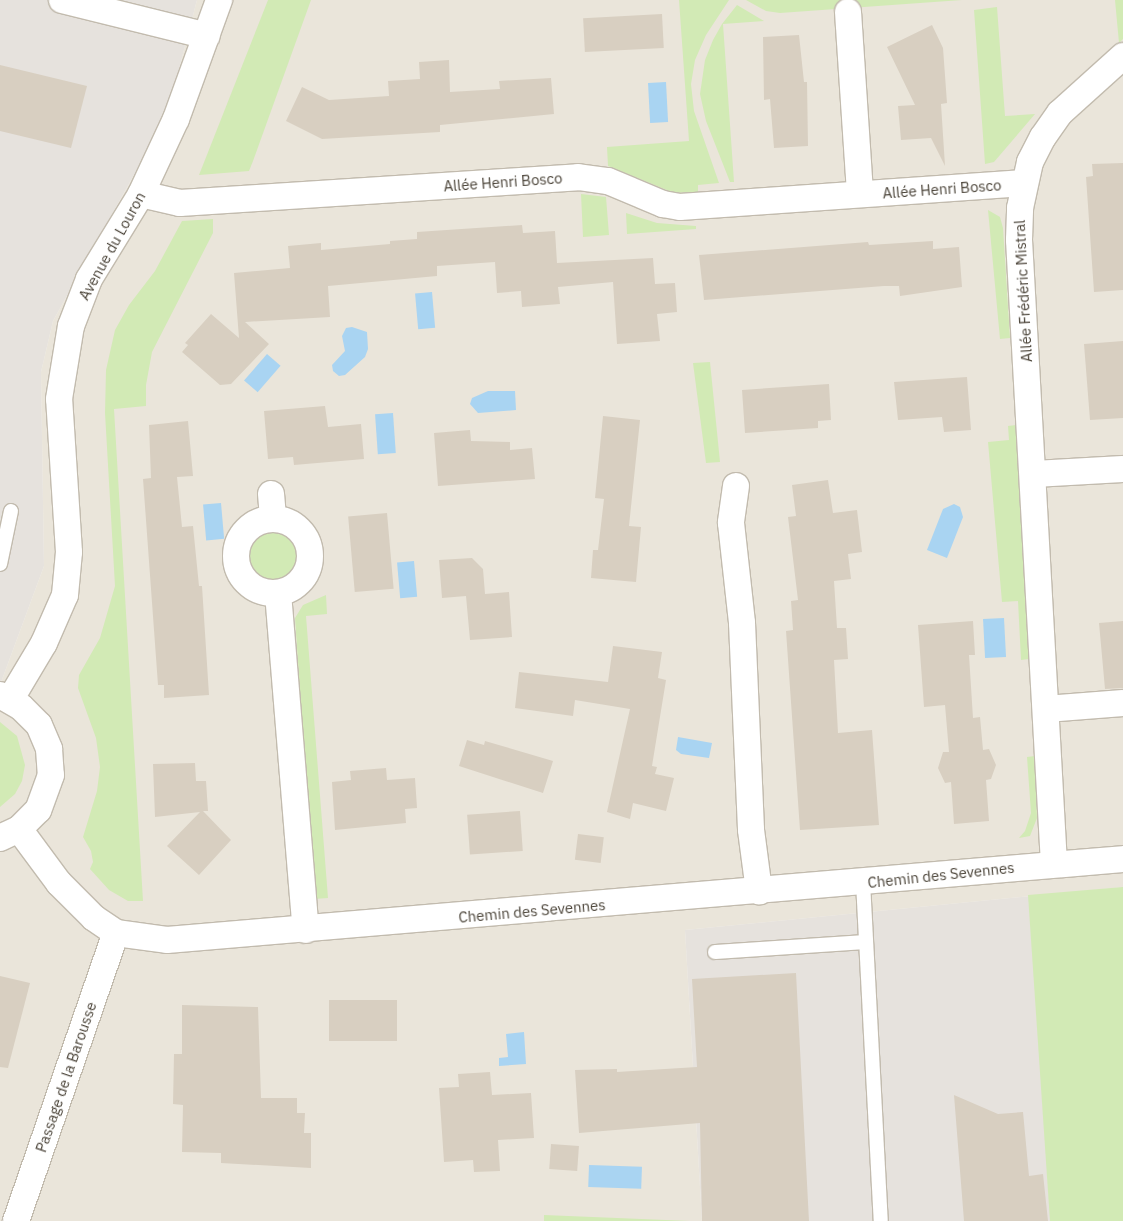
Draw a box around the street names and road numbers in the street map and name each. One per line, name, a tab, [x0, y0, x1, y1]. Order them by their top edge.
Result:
street label: Allée Henri Bosco	[443, 169, 563, 195]
street label: Allée Henri Bosco	[882, 176, 1002, 202]
street label: Avenue du Louron	[75, 189, 149, 303]
street label: Allée Frédéric Mistral	[1010, 219, 1036, 363]
street label: Chemin des Sevennes	[867, 858, 1015, 892]
street label: Chemin des Sevennes	[458, 896, 606, 926]
street label: Passage de la Barousse	[32, 999, 100, 1155]

